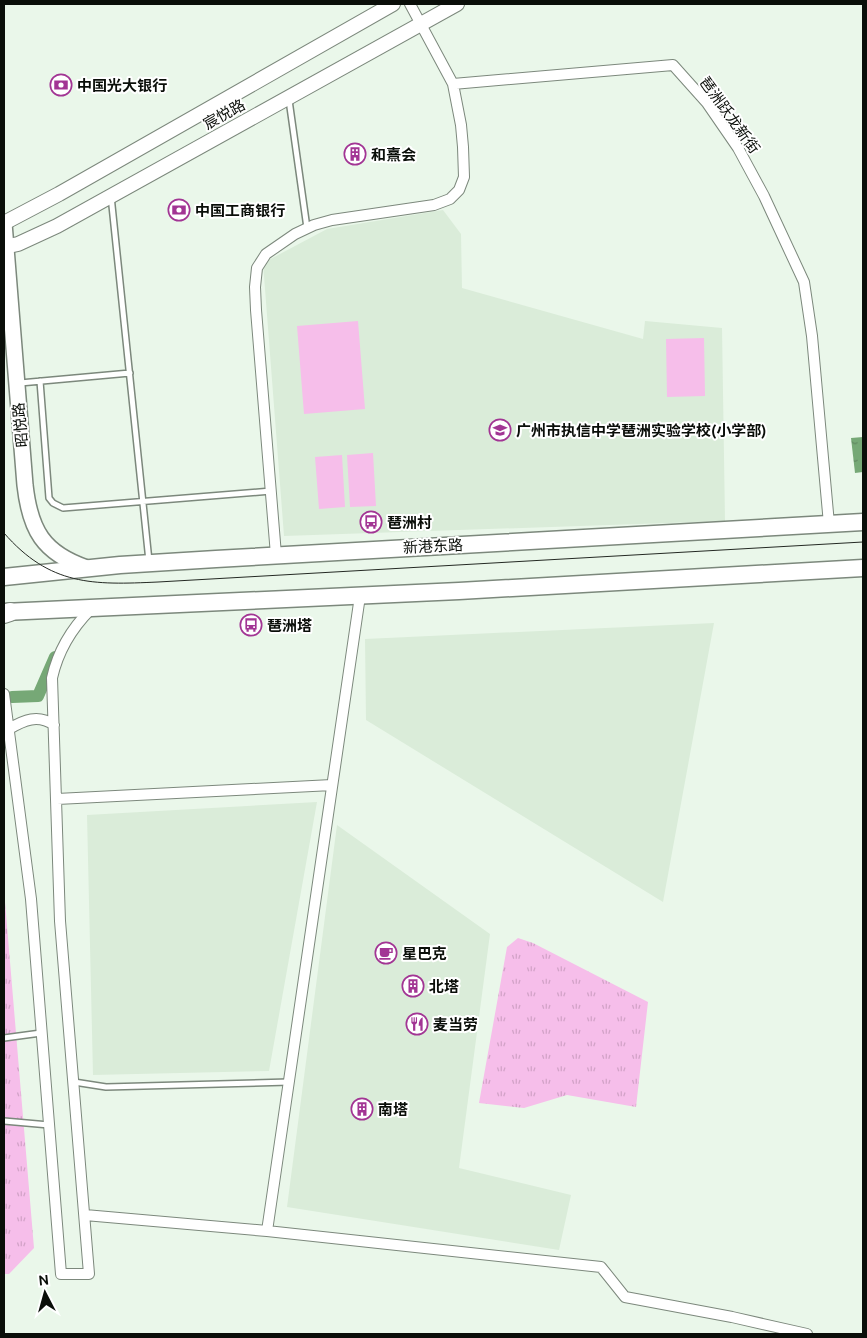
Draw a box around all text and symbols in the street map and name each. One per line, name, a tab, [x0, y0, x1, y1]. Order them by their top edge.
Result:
bank icon: 中国光大银行	[49, 73, 73, 97]
street label: 琶洲跃龙新街	[697, 74, 763, 156]
place label: 中国光大银行	[77, 77, 167, 94]
street label: 宸悦路	[200, 96, 248, 132]
building icon: 和熹会	[343, 142, 367, 166]
place label: 和熹会	[371, 146, 416, 163]
bank icon: 中国工商银行	[167, 198, 191, 222]
place label: 中国工商银行	[195, 202, 285, 219]
street label: 昭悦路	[10, 402, 30, 448]
school or university icon: 广州市执信中学琶洲实验学校(小学部)	[488, 418, 512, 442]
place label: 广州市执信中学琶洲实验学校(小学部)	[516, 422, 766, 439]
bus stop icon: 琶洲村	[359, 510, 383, 534]
place label: 琶洲村	[387, 514, 432, 531]
street label: 新港东路	[403, 536, 463, 556]
bus stop icon: 琶洲塔	[239, 613, 263, 637]
place label: 琶洲塔	[267, 617, 312, 634]
cafe icon: 星巴克	[374, 941, 398, 965]
place label: 星巴克	[402, 945, 447, 962]
building icon: 北塔	[401, 974, 425, 998]
place label: 北塔	[429, 978, 459, 995]
restaurant icon: 麦当劳	[405, 1012, 429, 1036]
place label: 麦当劳	[433, 1016, 478, 1033]
building icon: 南塔	[350, 1097, 374, 1121]
place label: 南塔	[378, 1101, 408, 1118]
north arrow	[20, 1268, 70, 1318]
text: N	[38, 1272, 50, 1289]

